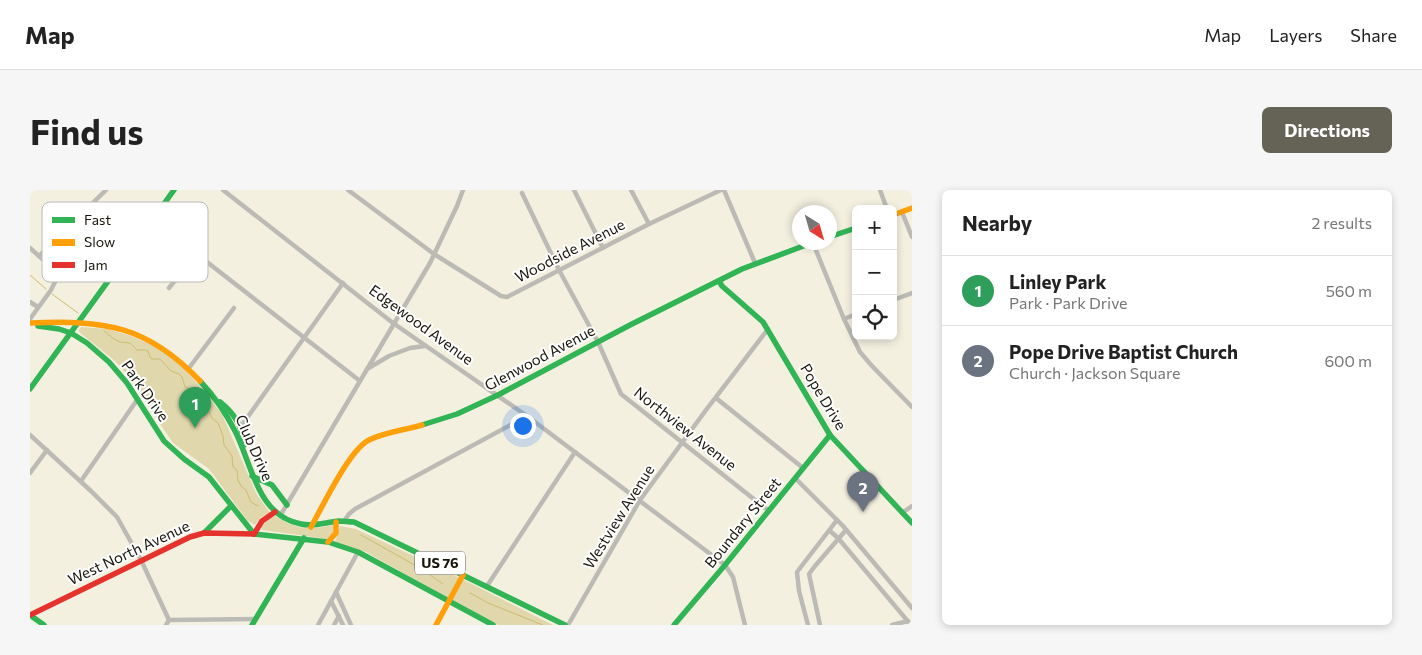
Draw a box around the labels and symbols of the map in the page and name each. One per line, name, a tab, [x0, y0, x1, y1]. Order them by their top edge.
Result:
legend	[42, 202, 208, 282]
north arrow	[792, 205, 837, 250]
text: Fast	[84, 211, 111, 228]
street label: Woodside Avenue	[512, 215, 628, 286]
text: Slow	[84, 233, 115, 250]
text: Jam	[84, 256, 108, 273]
street label: Edgewood Avenue	[366, 280, 477, 368]
street label: Glenwood Avenue	[481, 320, 598, 394]
street label: Park Drive	[118, 356, 173, 425]
street label: Pope Drive	[797, 360, 851, 433]
street label: Northview Avenue	[631, 383, 740, 474]
pin: 1	[179, 387, 211, 428]
street label: Club Drive	[232, 412, 277, 484]
your location	[510, 413, 536, 439]
street label: Westview Avenue	[579, 461, 657, 572]
pin: 2	[847, 471, 879, 512]
street label: Boundary Street	[700, 474, 784, 571]
street label: West North Avenue	[65, 516, 192, 588]
road number: US 76	[415, 552, 465, 574]

